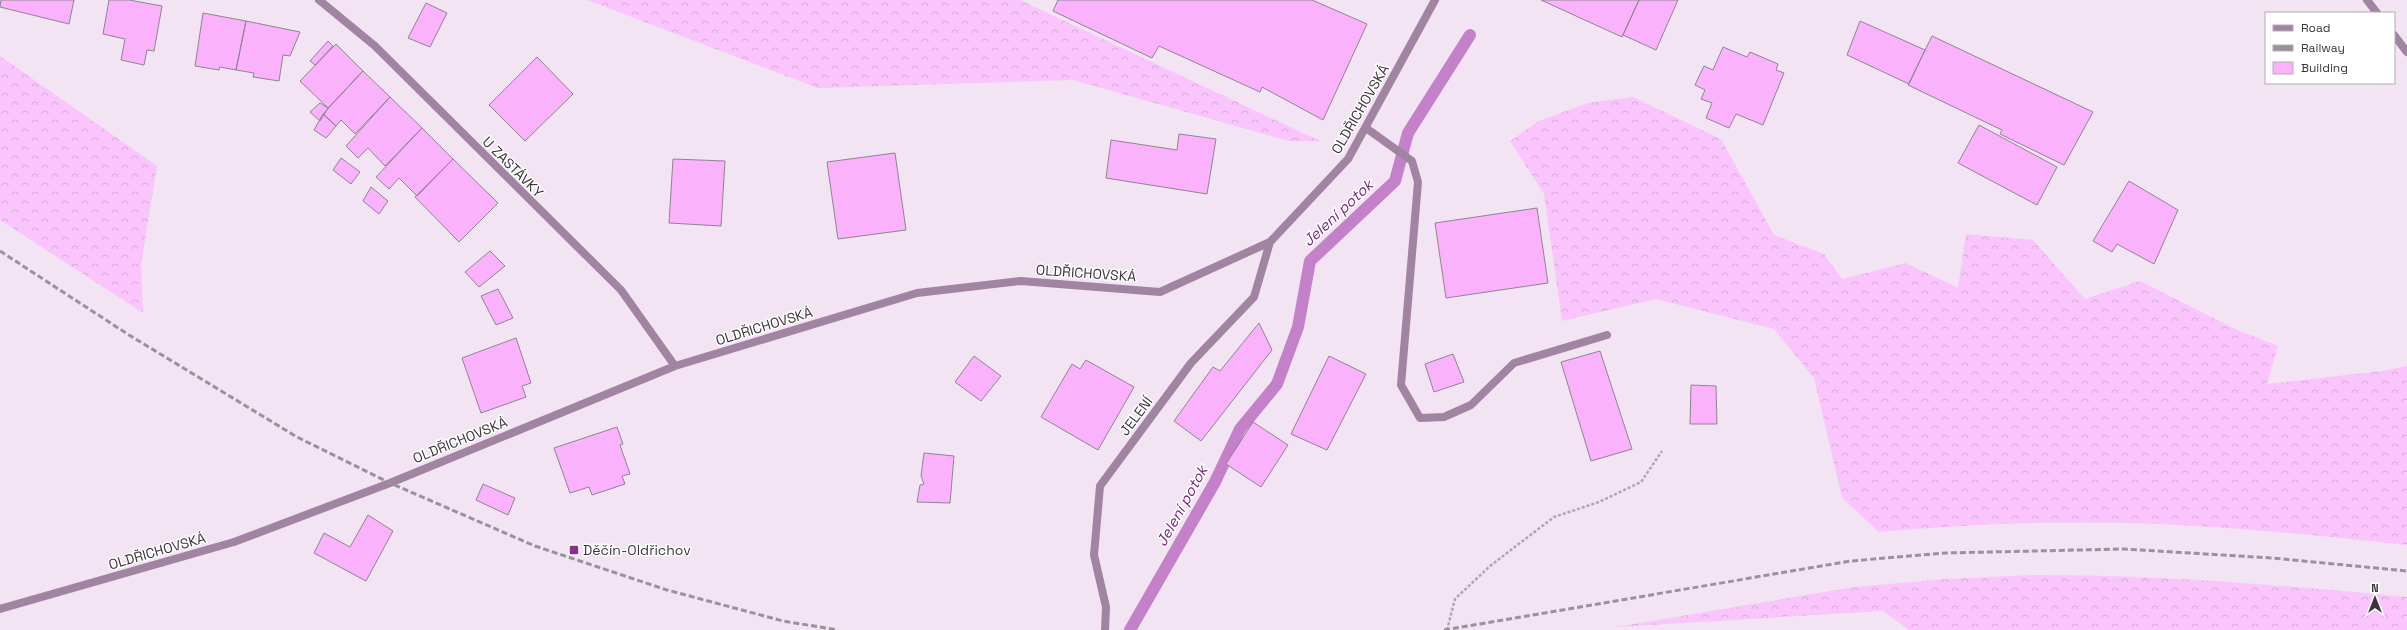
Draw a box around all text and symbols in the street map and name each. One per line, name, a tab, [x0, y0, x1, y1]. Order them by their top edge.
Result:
legend	[2265, 12, 2395, 84]
text: Road	[2301, 20, 2330, 36]
text: Railway	[2301, 40, 2345, 56]
text: Building	[2301, 60, 2348, 76]
street label: OLDŘICHOVSKÁ	[1327, 61, 1393, 157]
street label: U ZASTÁVKY	[479, 133, 548, 202]
water label: Jelení potok	[1299, 174, 1378, 250]
street label: OLDŘICHOVSKÁ	[1035, 261, 1137, 285]
street label: OLDŘICHOVSKÁ	[713, 303, 815, 349]
street label: JELENÍ	[1115, 392, 1157, 439]
street label: OLDŘICHOVSKÁ	[410, 413, 510, 467]
water label: Jelení potok	[1152, 460, 1212, 549]
street label: OLDŘICHOVSKÁ	[106, 528, 208, 573]
place label: Děčín-Oldřichov	[583, 541, 691, 559]
marker: Děčín-Oldřichov	[568, 544, 580, 556]
north arrow	[2355, 578, 2395, 618]
text: N	[2371, 581, 2379, 595]

